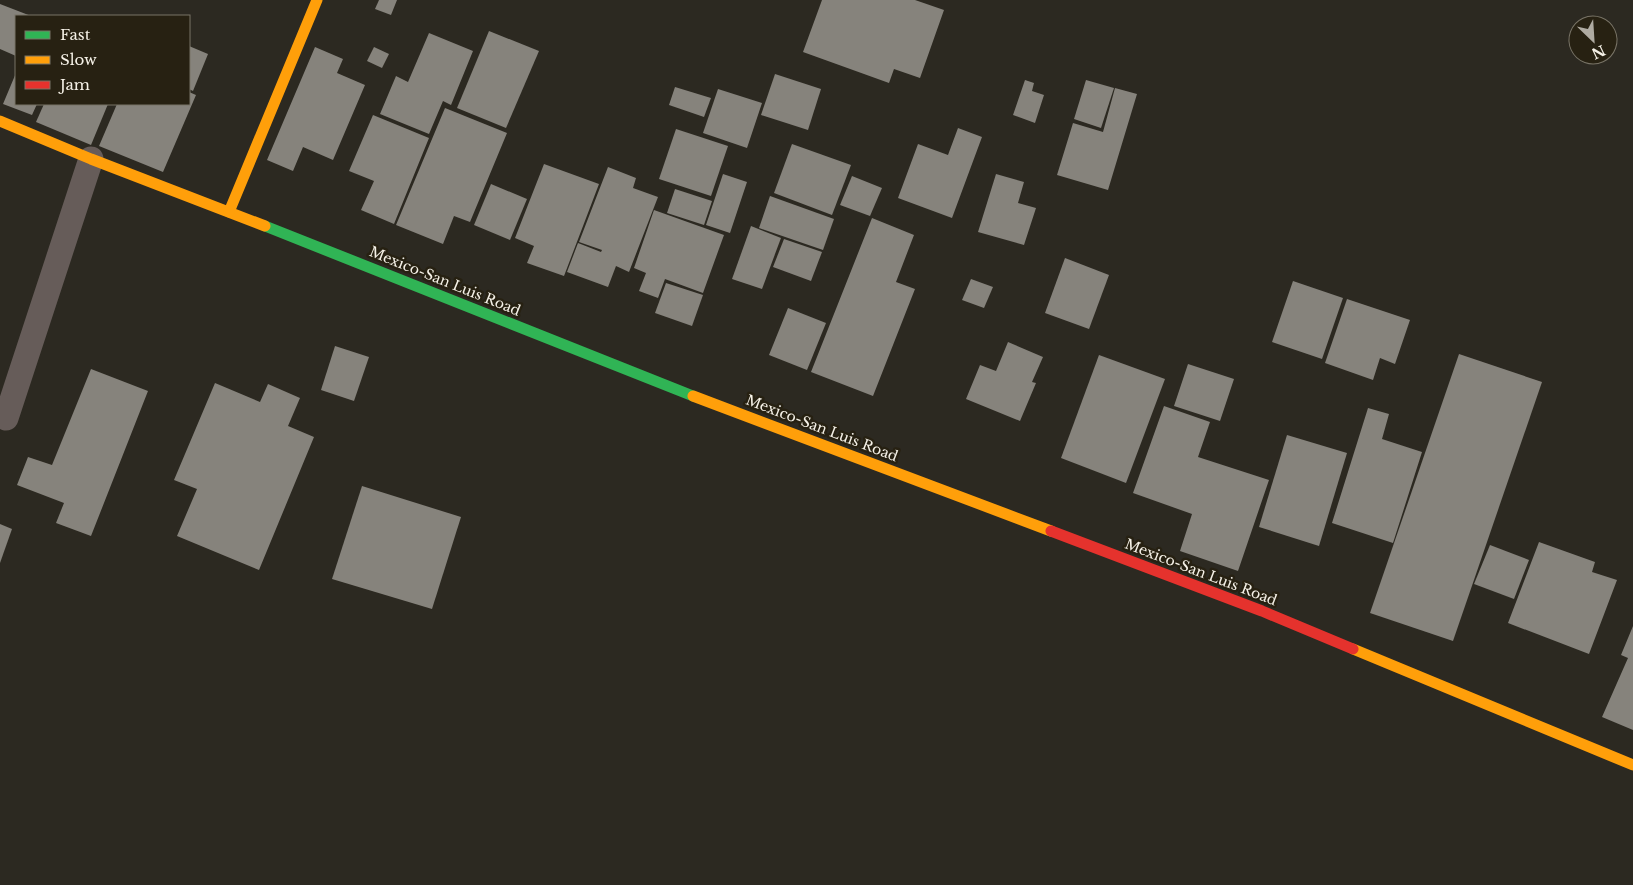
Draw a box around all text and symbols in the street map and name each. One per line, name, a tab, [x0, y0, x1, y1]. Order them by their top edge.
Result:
legend	[15, 15, 190, 105]
north arrow	[1568, 15, 1618, 65]
text: Fast	[60, 25, 91, 44]
text: N	[1589, 41, 1608, 63]
text: Slow	[60, 50, 97, 69]
text: Jam	[58, 75, 90, 94]
street label: Mexico-San Luis Road	[367, 242, 524, 320]
street label: Mexico-San Luis Road	[743, 391, 901, 466]
street label: Mexico-San Luis Road	[1122, 535, 1280, 610]

